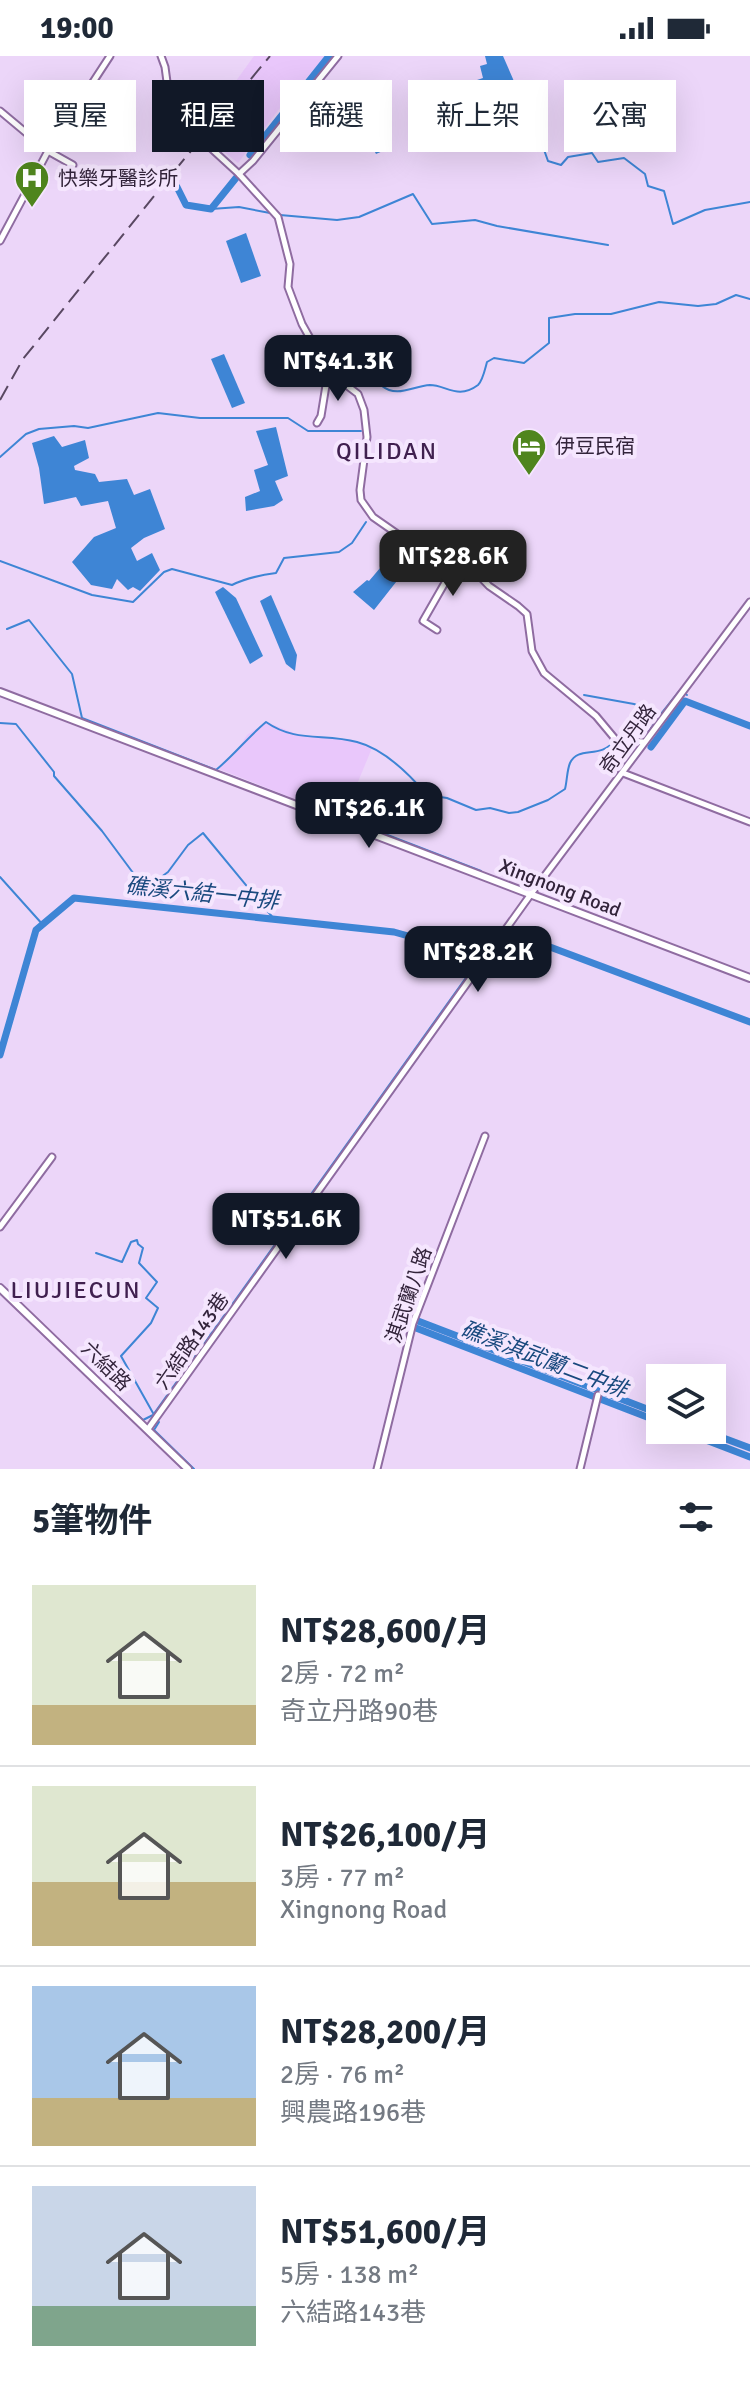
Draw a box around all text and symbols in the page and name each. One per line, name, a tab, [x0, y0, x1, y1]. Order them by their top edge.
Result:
text: 19:00	[40, 10, 114, 47]
chip: 買屋	[24, 80, 136, 152]
chip: 租屋	[152, 80, 264, 152]
chip: 篩選	[280, 80, 392, 152]
chip: 新上架	[408, 80, 548, 152]
chip: 公寓	[564, 80, 676, 152]
hospital icon: 快樂牙醫診所	[13, 159, 51, 209]
place label: 快樂牙醫診所	[58, 166, 178, 191]
pin: NT$41.3K	[255, 335, 421, 403]
text: NT$41.3K	[282, 345, 394, 377]
hotel icon: 伊豆民宿	[510, 427, 548, 477]
place label: 伊豆民宿	[555, 434, 635, 459]
district label: QILIDAN	[336, 436, 438, 466]
pin: NT$28.6K	[370, 530, 536, 598]
text: NT$28.6K	[397, 540, 509, 572]
street label: 奇立丹路	[594, 699, 662, 779]
pin: NT$26.1K	[286, 782, 452, 850]
text: NT$26.1K	[313, 792, 425, 824]
street label: Xingnong Road	[495, 853, 625, 923]
water label: 礁溪六結一中排	[124, 872, 283, 915]
pin: NT$28.2K	[395, 926, 561, 994]
text: NT$28.2K	[422, 936, 534, 968]
pin: NT$51.6K	[203, 1193, 369, 1261]
text: NT$51.6K	[230, 1203, 342, 1235]
street label: 淇武蘭八路	[381, 1244, 437, 1346]
district label: LIUJIECUN	[10, 1275, 142, 1305]
street label: 六結路143巷	[150, 1288, 234, 1394]
water label: 礁溪淇武蘭二中排	[457, 1315, 634, 1404]
street label: 六結路	[76, 1336, 136, 1396]
map controls	[646, 1364, 726, 1444]
button: layers	[646, 1364, 726, 1444]
icon: filters	[674, 1495, 718, 1539]
text: 5筆物件	[32, 1500, 152, 1542]
text: NT$28,600/月	[280, 1610, 491, 1652]
icon: home	[96, 1617, 192, 1713]
text: 2房 · 72 m²	[280, 1658, 405, 1690]
text: 奇立丹路90巷	[280, 1696, 438, 1728]
text: NT$26,100/月	[280, 1814, 491, 1856]
icon: home	[96, 1818, 192, 1914]
text: 3房 · 77 m²	[280, 1862, 405, 1894]
text: Xingnong Road	[280, 1894, 447, 1926]
text: NT$28,200/月	[280, 2011, 491, 2053]
icon: home	[96, 2018, 192, 2114]
text: 2房 · 76 m²	[280, 2059, 405, 2091]
text: 興農路196巷	[280, 2097, 426, 2129]
text: NT$51,600/月	[280, 2211, 491, 2253]
icon: home	[96, 2218, 192, 2314]
text: 5房 · 138 m²	[280, 2259, 419, 2291]
text: 六結路143巷	[280, 2297, 426, 2329]

